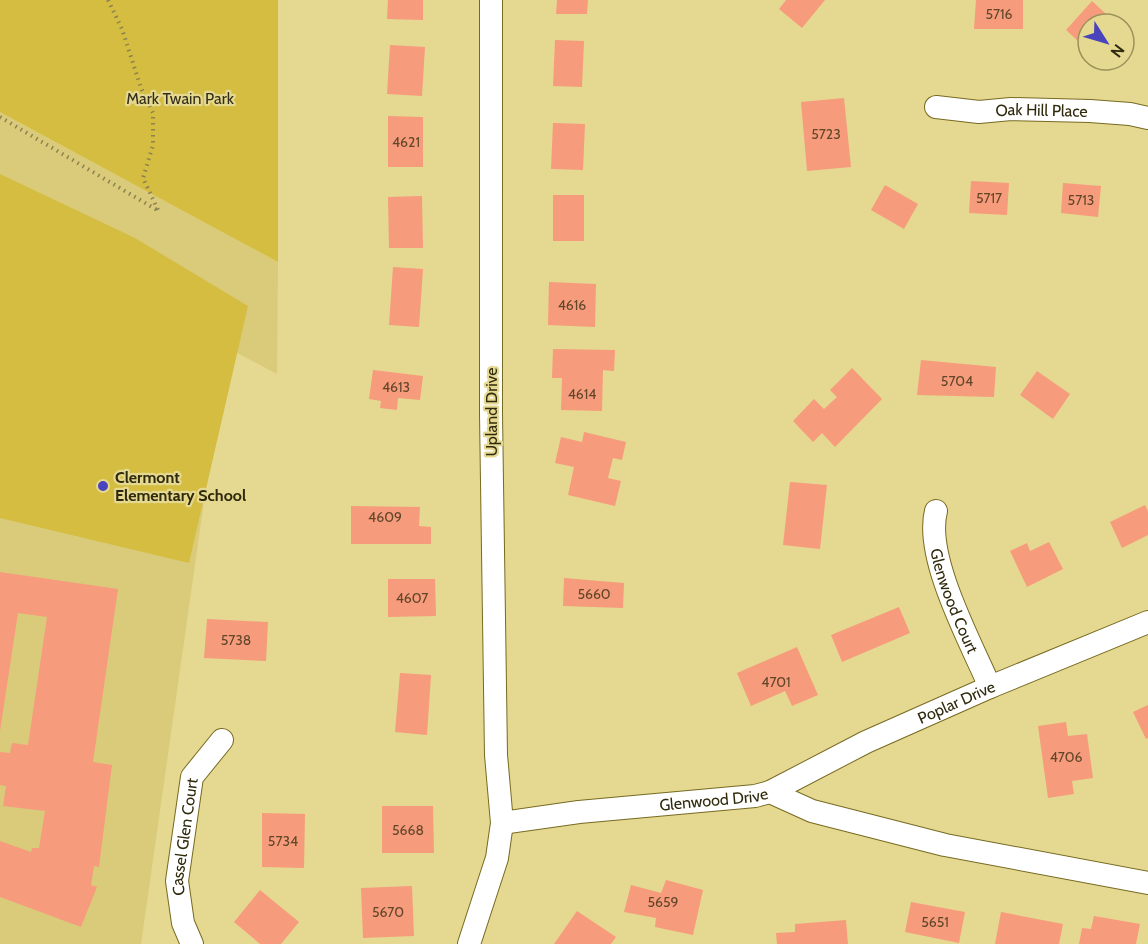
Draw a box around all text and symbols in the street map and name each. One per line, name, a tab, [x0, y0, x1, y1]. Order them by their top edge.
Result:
house number: 5716	[985, 5, 1013, 23]
north arrow	[1076, 12, 1136, 72]
text: N	[1107, 40, 1129, 61]
park label: Mark Twain Park	[126, 89, 235, 108]
street label: Oak Hill Place	[995, 100, 1088, 121]
house number: 5723	[811, 125, 841, 143]
house number: 4621	[392, 133, 420, 151]
house number: 5717	[976, 189, 1002, 207]
house number: 5713	[1068, 191, 1094, 209]
house number: 4616	[558, 296, 586, 314]
street label: Upland Drive	[482, 367, 501, 457]
house number: 5704	[941, 372, 973, 390]
house number: 4613	[382, 378, 410, 396]
house number: 4614	[568, 385, 596, 403]
place label: Clermont Elementary School	[115, 468, 246, 505]
marker: Clermont Elementary School	[96, 479, 110, 493]
house number: 4609	[368, 508, 402, 526]
street label: Glenwood Court	[926, 547, 982, 657]
house number: 5660	[577, 585, 611, 603]
house number: 4607	[396, 589, 428, 607]
house number: 5738	[221, 631, 251, 649]
house number: 4701	[761, 673, 791, 691]
street label: Poplar Drive	[915, 677, 998, 728]
house number: 4706	[1050, 748, 1082, 766]
street label: Cassel Glen Court	[168, 776, 202, 897]
street label: Glenwood Drive	[659, 784, 770, 815]
house number: 5668	[392, 821, 424, 839]
house number: 5734	[268, 832, 298, 850]
house number: 5659	[647, 893, 679, 911]
house number: 5670	[372, 903, 404, 921]
house number: 5651	[921, 913, 949, 931]

